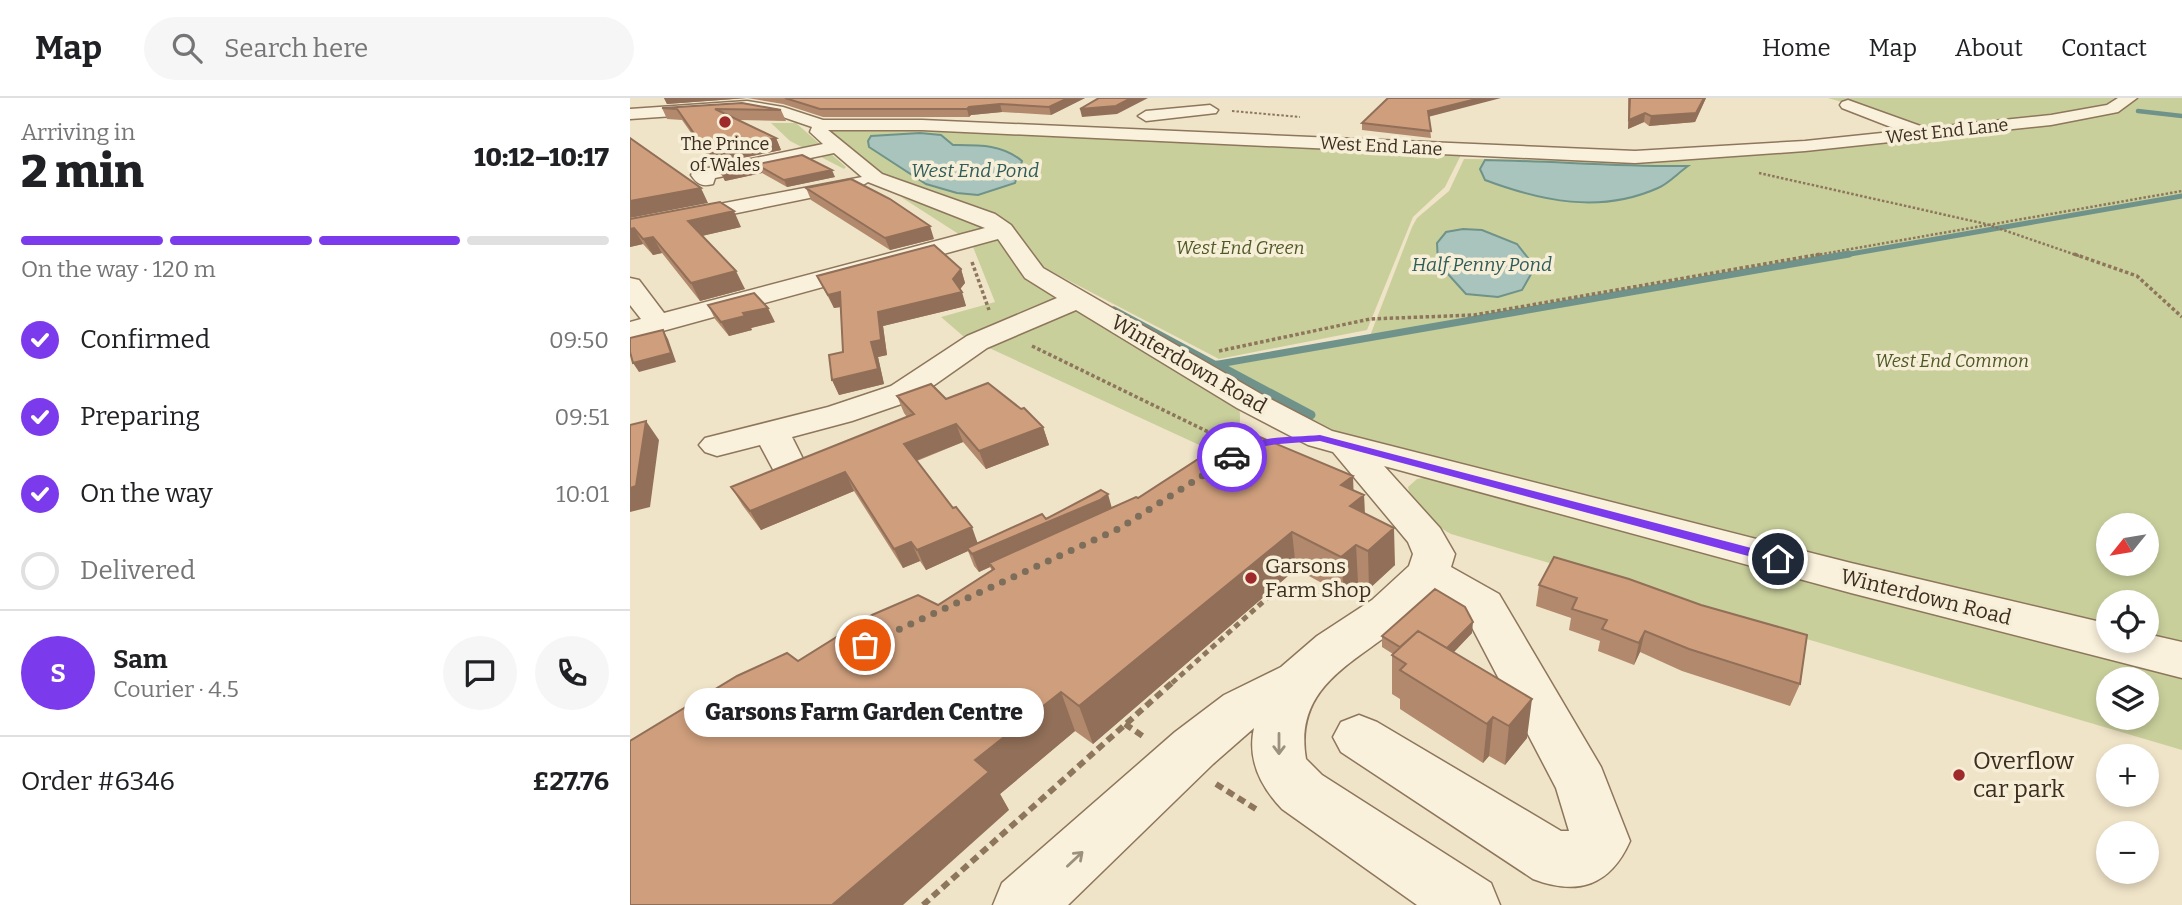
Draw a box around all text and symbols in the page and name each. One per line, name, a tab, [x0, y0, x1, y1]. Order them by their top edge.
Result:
search box	[144, 17, 634, 80]
text: Map	[35, 28, 102, 68]
icon: search	[168, 29, 206, 67]
text: Search here	[224, 33, 368, 64]
text: Home	[1762, 34, 1831, 62]
text: Map	[1869, 34, 1917, 62]
text: About	[1955, 34, 2023, 62]
text: Contact	[2061, 34, 2147, 62]
marker: The Prince of Wales	[717, 114, 733, 130]
street label: West End Lane	[1885, 114, 2009, 148]
text: Arriving in	[21, 118, 135, 146]
street label: West End Lane	[1319, 132, 1443, 160]
place label: The Prince of Wales	[681, 133, 769, 176]
text: 10:12–10:17	[474, 142, 609, 173]
text: 2 min	[21, 144, 144, 199]
water label: West End Pond	[911, 159, 1039, 182]
park label: West End Green	[1176, 237, 1304, 259]
water label: Half Penny Pond	[1412, 253, 1552, 276]
text: On the way · 120 m	[21, 255, 216, 283]
street label: Winterdown Road	[1107, 309, 1271, 419]
icon: check	[21, 321, 59, 359]
text: Confirmed	[80, 324, 210, 355]
text: 09:50	[549, 326, 609, 354]
park label: West End Common	[1875, 350, 2029, 372]
icon: check	[21, 398, 59, 436]
text: Preparing	[80, 401, 200, 432]
text: 09:51	[555, 403, 609, 431]
courier	[1197, 422, 1267, 492]
icon: car	[1213, 438, 1251, 476]
icon: check	[21, 475, 59, 513]
text: On the way	[80, 478, 213, 509]
text: 10:01	[556, 480, 609, 508]
north arrow	[2096, 513, 2160, 576]
map controls	[2096, 513, 2159, 884]
pin	[1748, 529, 1808, 589]
icon: home	[1759, 540, 1797, 578]
place label: Garsons Farm Shop	[1265, 553, 1371, 603]
text: Delivered	[80, 555, 195, 586]
street label: Winterdown Road	[1838, 563, 2014, 631]
marker: Garsons Farm Shop	[1243, 570, 1259, 586]
button: locate	[2096, 590, 2159, 653]
pin	[835, 615, 895, 675]
icon: bag	[846, 626, 884, 664]
button: chat	[443, 636, 517, 710]
button: phone	[535, 636, 609, 710]
text: Sam	[113, 644, 168, 675]
text: S	[50, 658, 66, 689]
button: layers	[2096, 667, 2159, 730]
text: Courier · 4.5	[113, 675, 239, 703]
callout: Garsons Farm Garden Centre	[685, 687, 1045, 736]
text: Garsons Farm Garden Centre	[705, 698, 1023, 726]
one-way arrow	[1272, 732, 1286, 755]
button: +	[2096, 744, 2159, 807]
place label: Overflow car park	[1973, 747, 2075, 803]
text: Order #6346	[21, 766, 175, 797]
text: £27.76	[533, 766, 609, 797]
marker: Overflow car park	[1951, 767, 1967, 783]
button: −	[2096, 821, 2159, 884]
one-way arrow	[1066, 850, 1083, 867]

